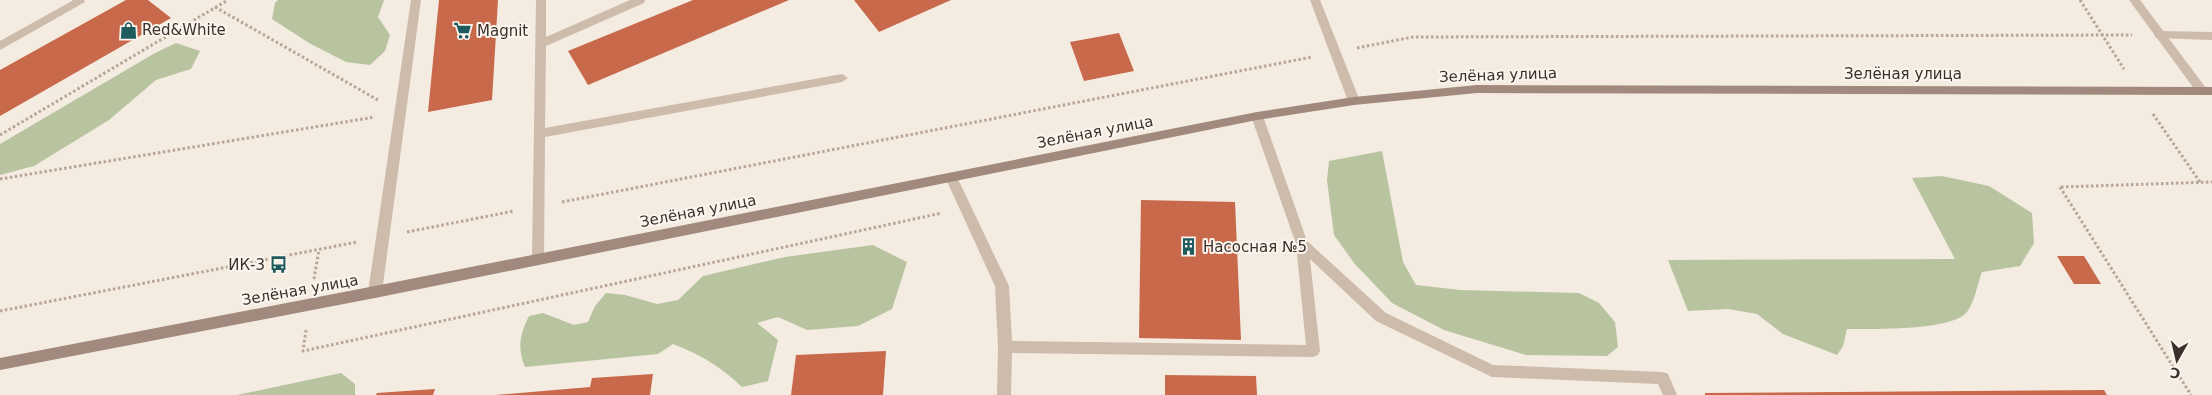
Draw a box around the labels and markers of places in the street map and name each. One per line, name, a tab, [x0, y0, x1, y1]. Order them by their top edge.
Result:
shop icon: Red&White	[118, 20, 138, 40]
place label: Red&White	[142, 21, 226, 39]
supermarket icon: Magnit	[453, 21, 473, 41]
place label: Magnit	[477, 22, 528, 40]
building icon: Насосная №5	[1179, 237, 1199, 257]
place label: Насосная №5	[1203, 238, 1307, 256]
bus stop icon: ИК-3	[269, 255, 289, 275]
place label: ИК-3	[228, 256, 265, 274]

